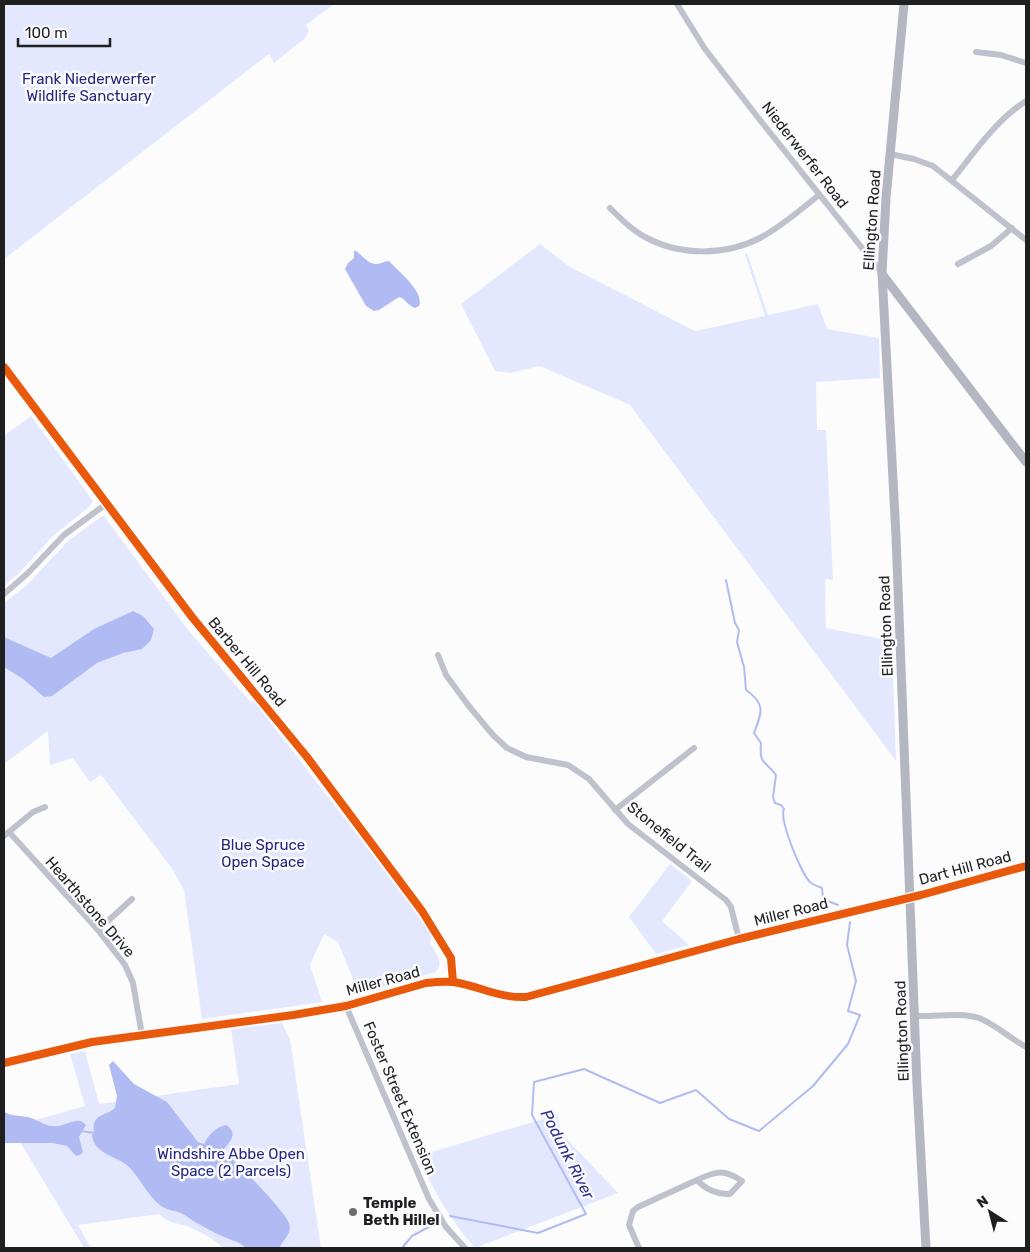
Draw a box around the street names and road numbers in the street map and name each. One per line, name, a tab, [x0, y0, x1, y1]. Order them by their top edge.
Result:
street label: Niederwerfer Road	[758, 98, 852, 212]
street label: Ellington Road	[860, 169, 884, 271]
street label: Ellington Road	[875, 575, 897, 677]
street label: Barber Hill Road	[204, 614, 290, 710]
street label: Stonefield Trail	[624, 798, 714, 876]
street label: Dart Hill Road	[917, 847, 1013, 889]
street label: Hearthstone Drive	[41, 853, 139, 961]
street label: Miller Road	[752, 894, 830, 930]
street label: Miller Road	[344, 962, 422, 1000]
street label: Ellington Road	[891, 980, 913, 1082]
street label: Foster Street Extension	[360, 1019, 440, 1177]

